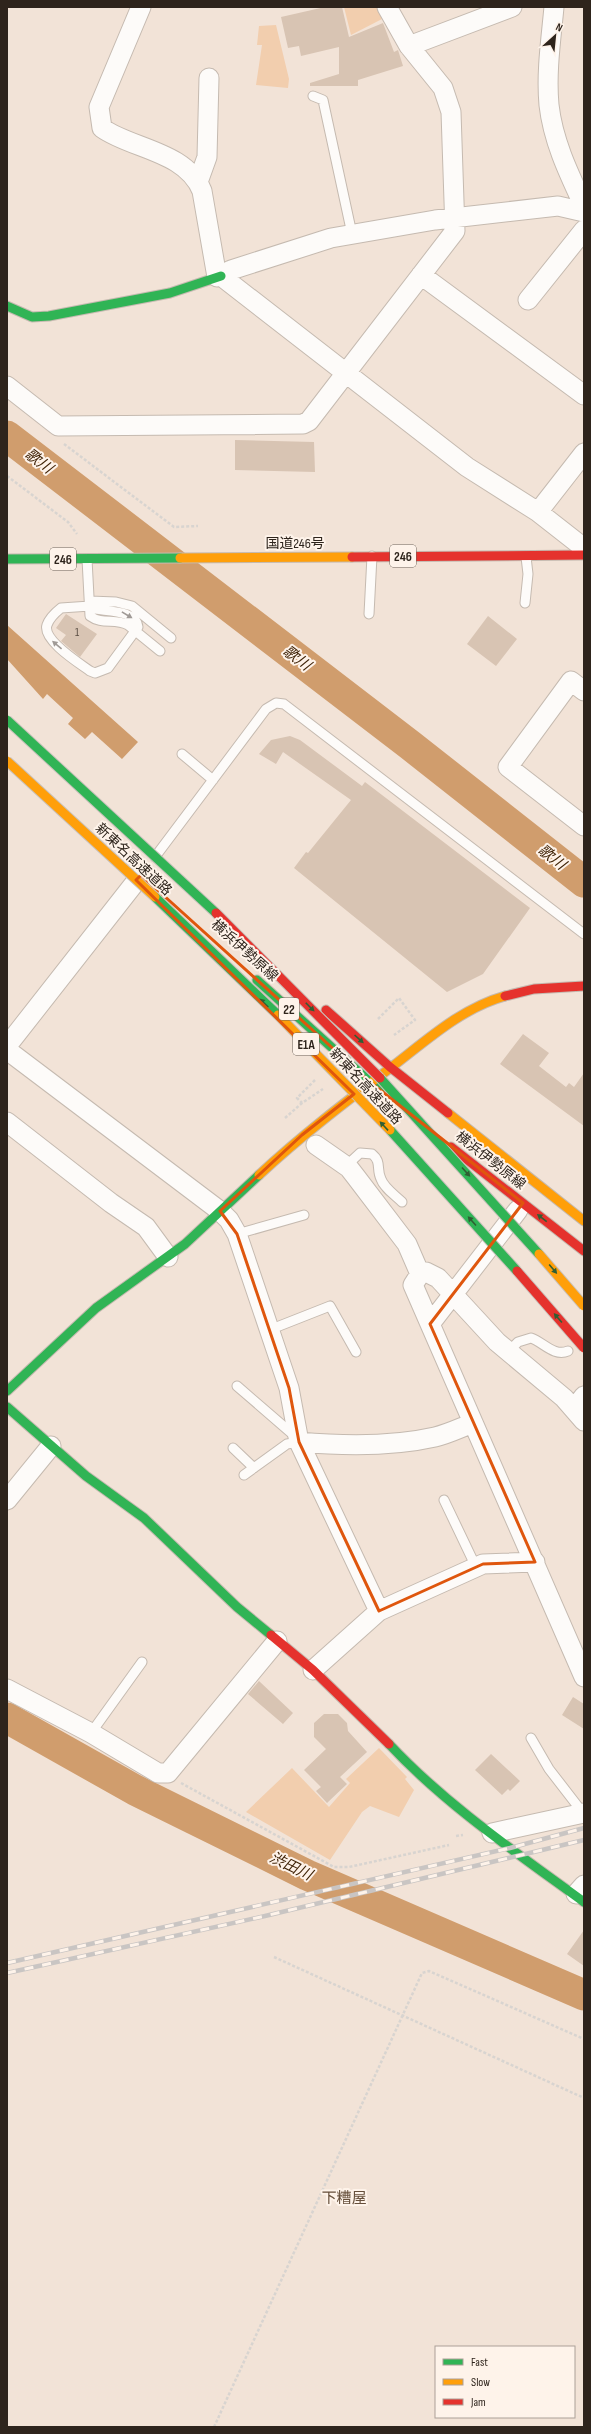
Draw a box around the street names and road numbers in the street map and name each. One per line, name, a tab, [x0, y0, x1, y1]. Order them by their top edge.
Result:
street label: 国道246号	[265, 535, 325, 552]
road number: 246	[390, 545, 416, 567]
road number: 246	[50, 548, 76, 570]
street label: 新東名高速道路	[92, 820, 175, 899]
street label: 横浜伊勢原線	[208, 916, 282, 985]
road number: 22	[279, 998, 299, 1020]
road number: E1A	[293, 1033, 319, 1055]
street label: 新東名高速道路	[326, 1045, 405, 1128]
street label: 横浜伊勢原線	[452, 1128, 529, 1193]

